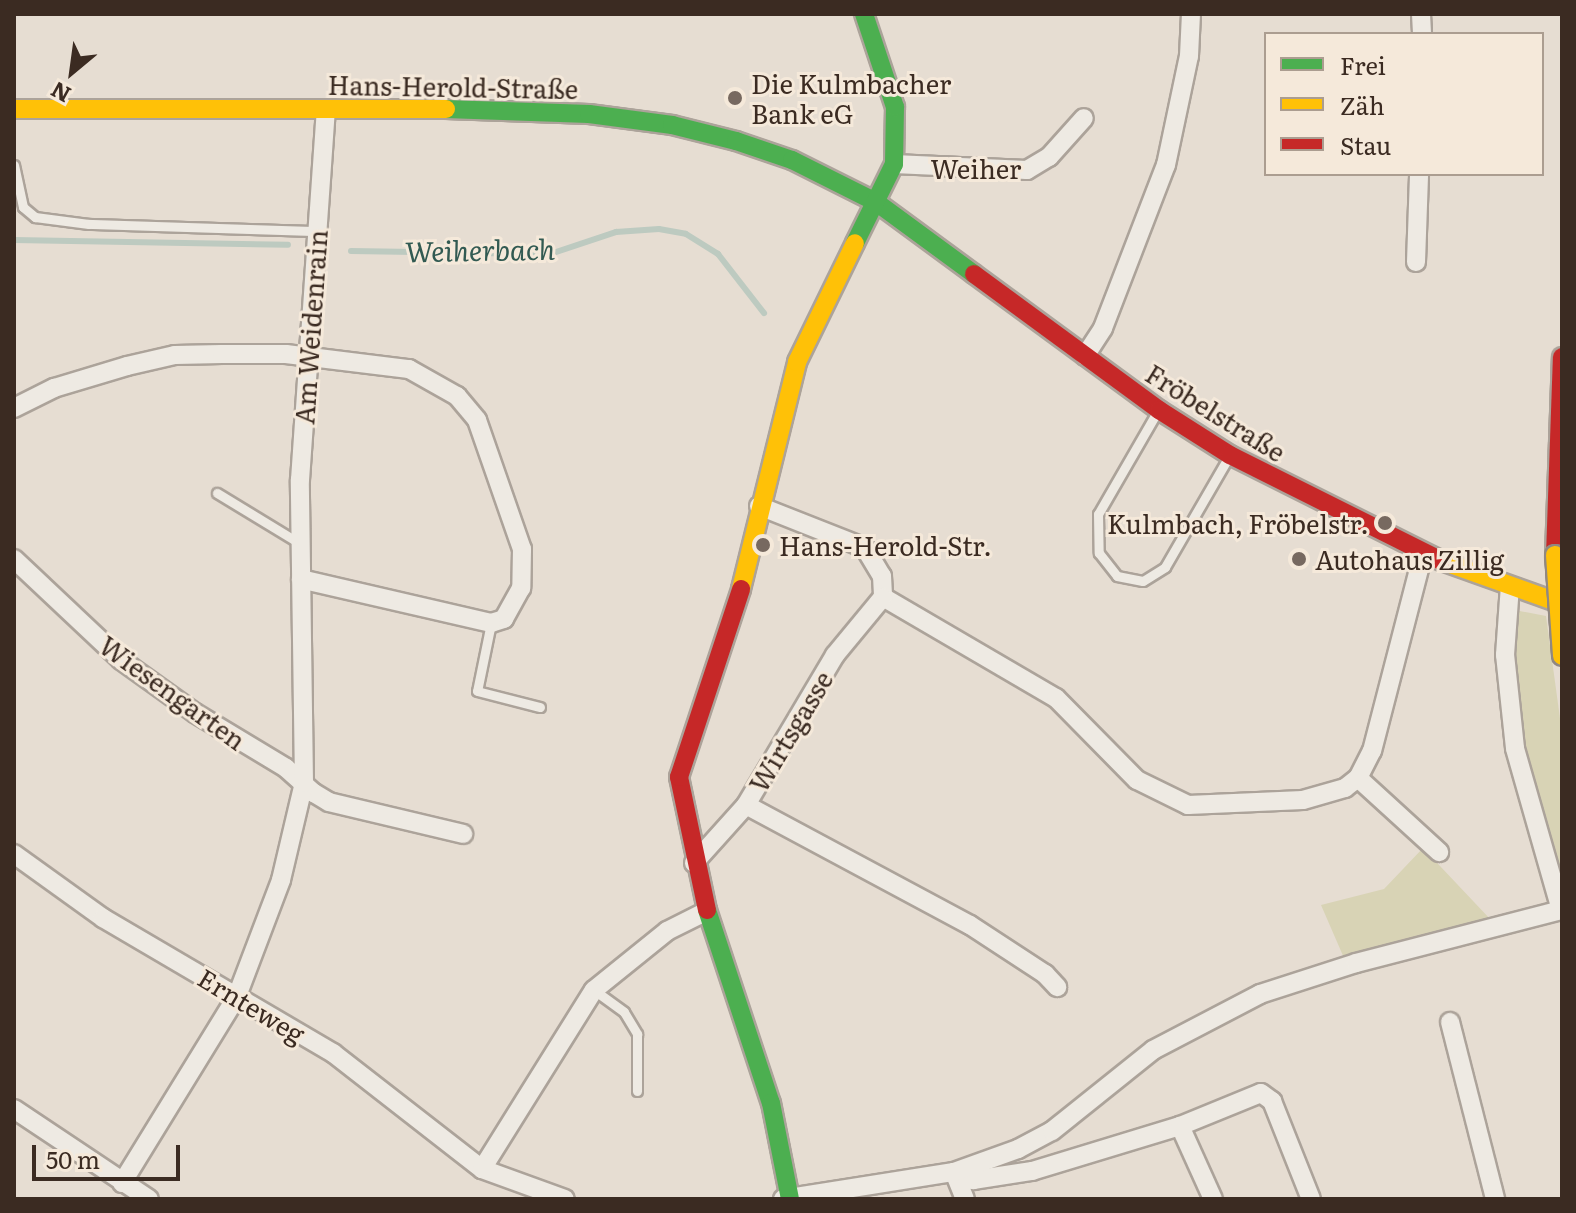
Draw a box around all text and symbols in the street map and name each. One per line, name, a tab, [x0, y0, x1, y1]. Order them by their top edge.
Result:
north arrow	[32, 32, 112, 112]
legend	[1264, 32, 1544, 176]
text: Frei	[1340, 47, 1386, 82]
place label: Die Kulmbacher Bank eG	[751, 67, 951, 128]
street label: Hans-Herold-Straße	[327, 68, 579, 104]
text: N	[44, 75, 76, 112]
text: Zäh	[1340, 87, 1385, 122]
marker: Die Kulmbacher Bank eG	[726, 89, 744, 107]
text: Stau	[1340, 127, 1391, 162]
street label: Weiher	[931, 152, 1021, 184]
street label: Am Weidenrain	[288, 229, 332, 425]
water label: Weiherbach	[405, 231, 555, 267]
street label: Fröbelstraße	[1141, 357, 1291, 467]
place label: Kulmbach, Fröbelstr.	[1107, 507, 1369, 539]
marker: Kulmbach, Fröbelstr.	[1376, 514, 1394, 532]
place label: Hans-Herold-Str.	[779, 529, 992, 561]
marker: Hans-Herold-Str.	[754, 536, 772, 554]
place label: Autohaus Zillig	[1315, 543, 1504, 575]
marker: Autohaus Zillig	[1290, 550, 1308, 568]
street label: Wiesengarten	[94, 629, 252, 755]
street label: Wirtsgasse	[742, 665, 838, 797]
street label: Ernteweg	[193, 961, 311, 1049]
scale bar	[36, 1129, 184, 1179]
text: 50 m	[46, 1141, 100, 1176]

